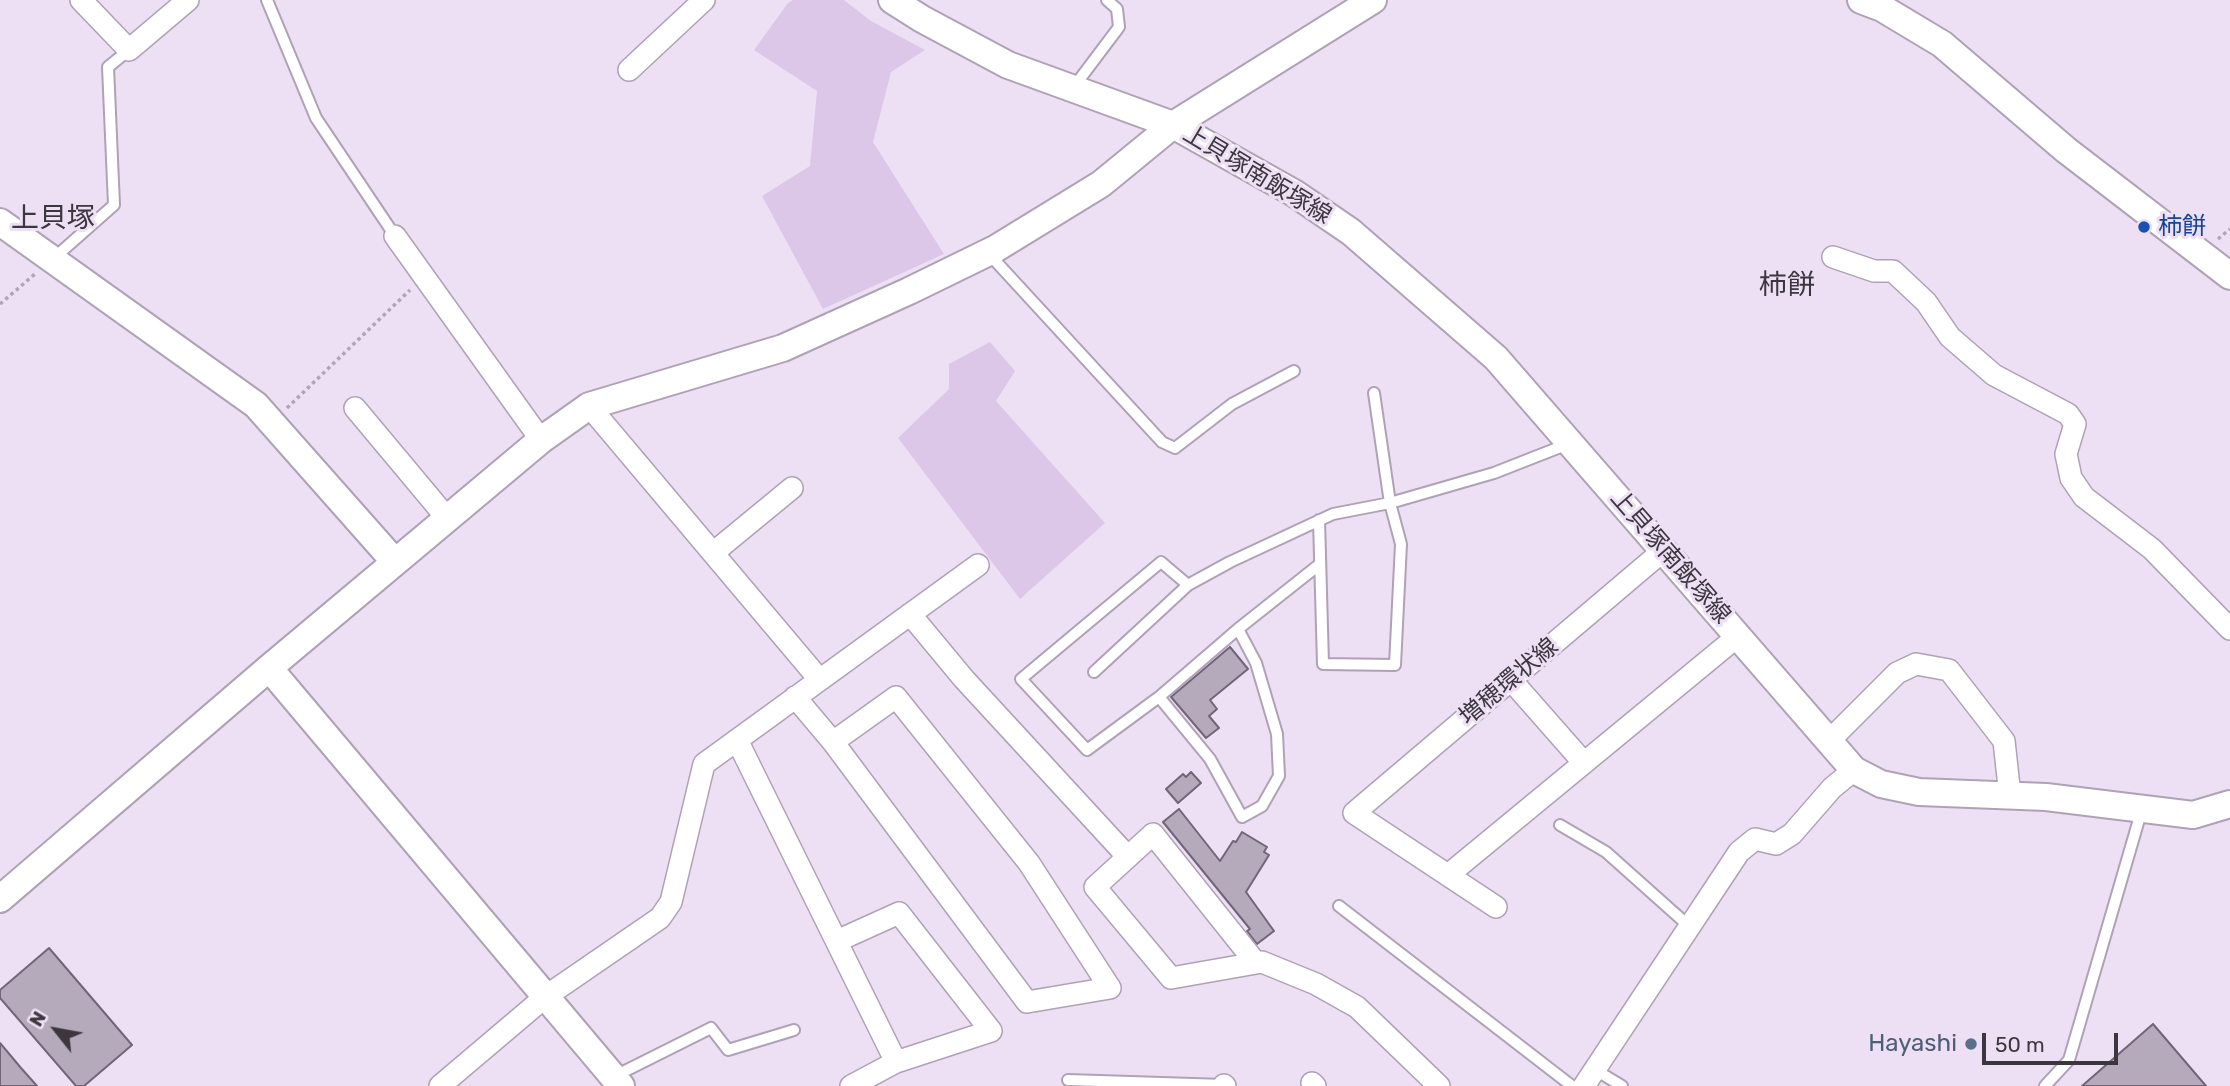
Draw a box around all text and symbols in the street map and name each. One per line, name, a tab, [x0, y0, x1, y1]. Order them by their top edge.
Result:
street label: 上貝塚南飯塚線	[1178, 119, 1336, 231]
district label: 上貝塚	[11, 202, 95, 236]
place label: 柿餅	[2158, 213, 2206, 241]
marker: 柿餅	[2136, 219, 2152, 235]
district label: 柿餅	[1759, 269, 1815, 303]
street label: 上貝塚南飯塚線	[1604, 484, 1736, 630]
street label: 増穂環状線	[1454, 632, 1564, 732]
north arrow	[21, 995, 91, 1065]
text: N	[24, 1007, 51, 1031]
scale bar	[1985, 1020, 2122, 1064]
place label: Hayashi	[1868, 1030, 1957, 1058]
text: 50 m	[1995, 1032, 2045, 1057]
marker: Hayashi	[1963, 1036, 1979, 1052]

